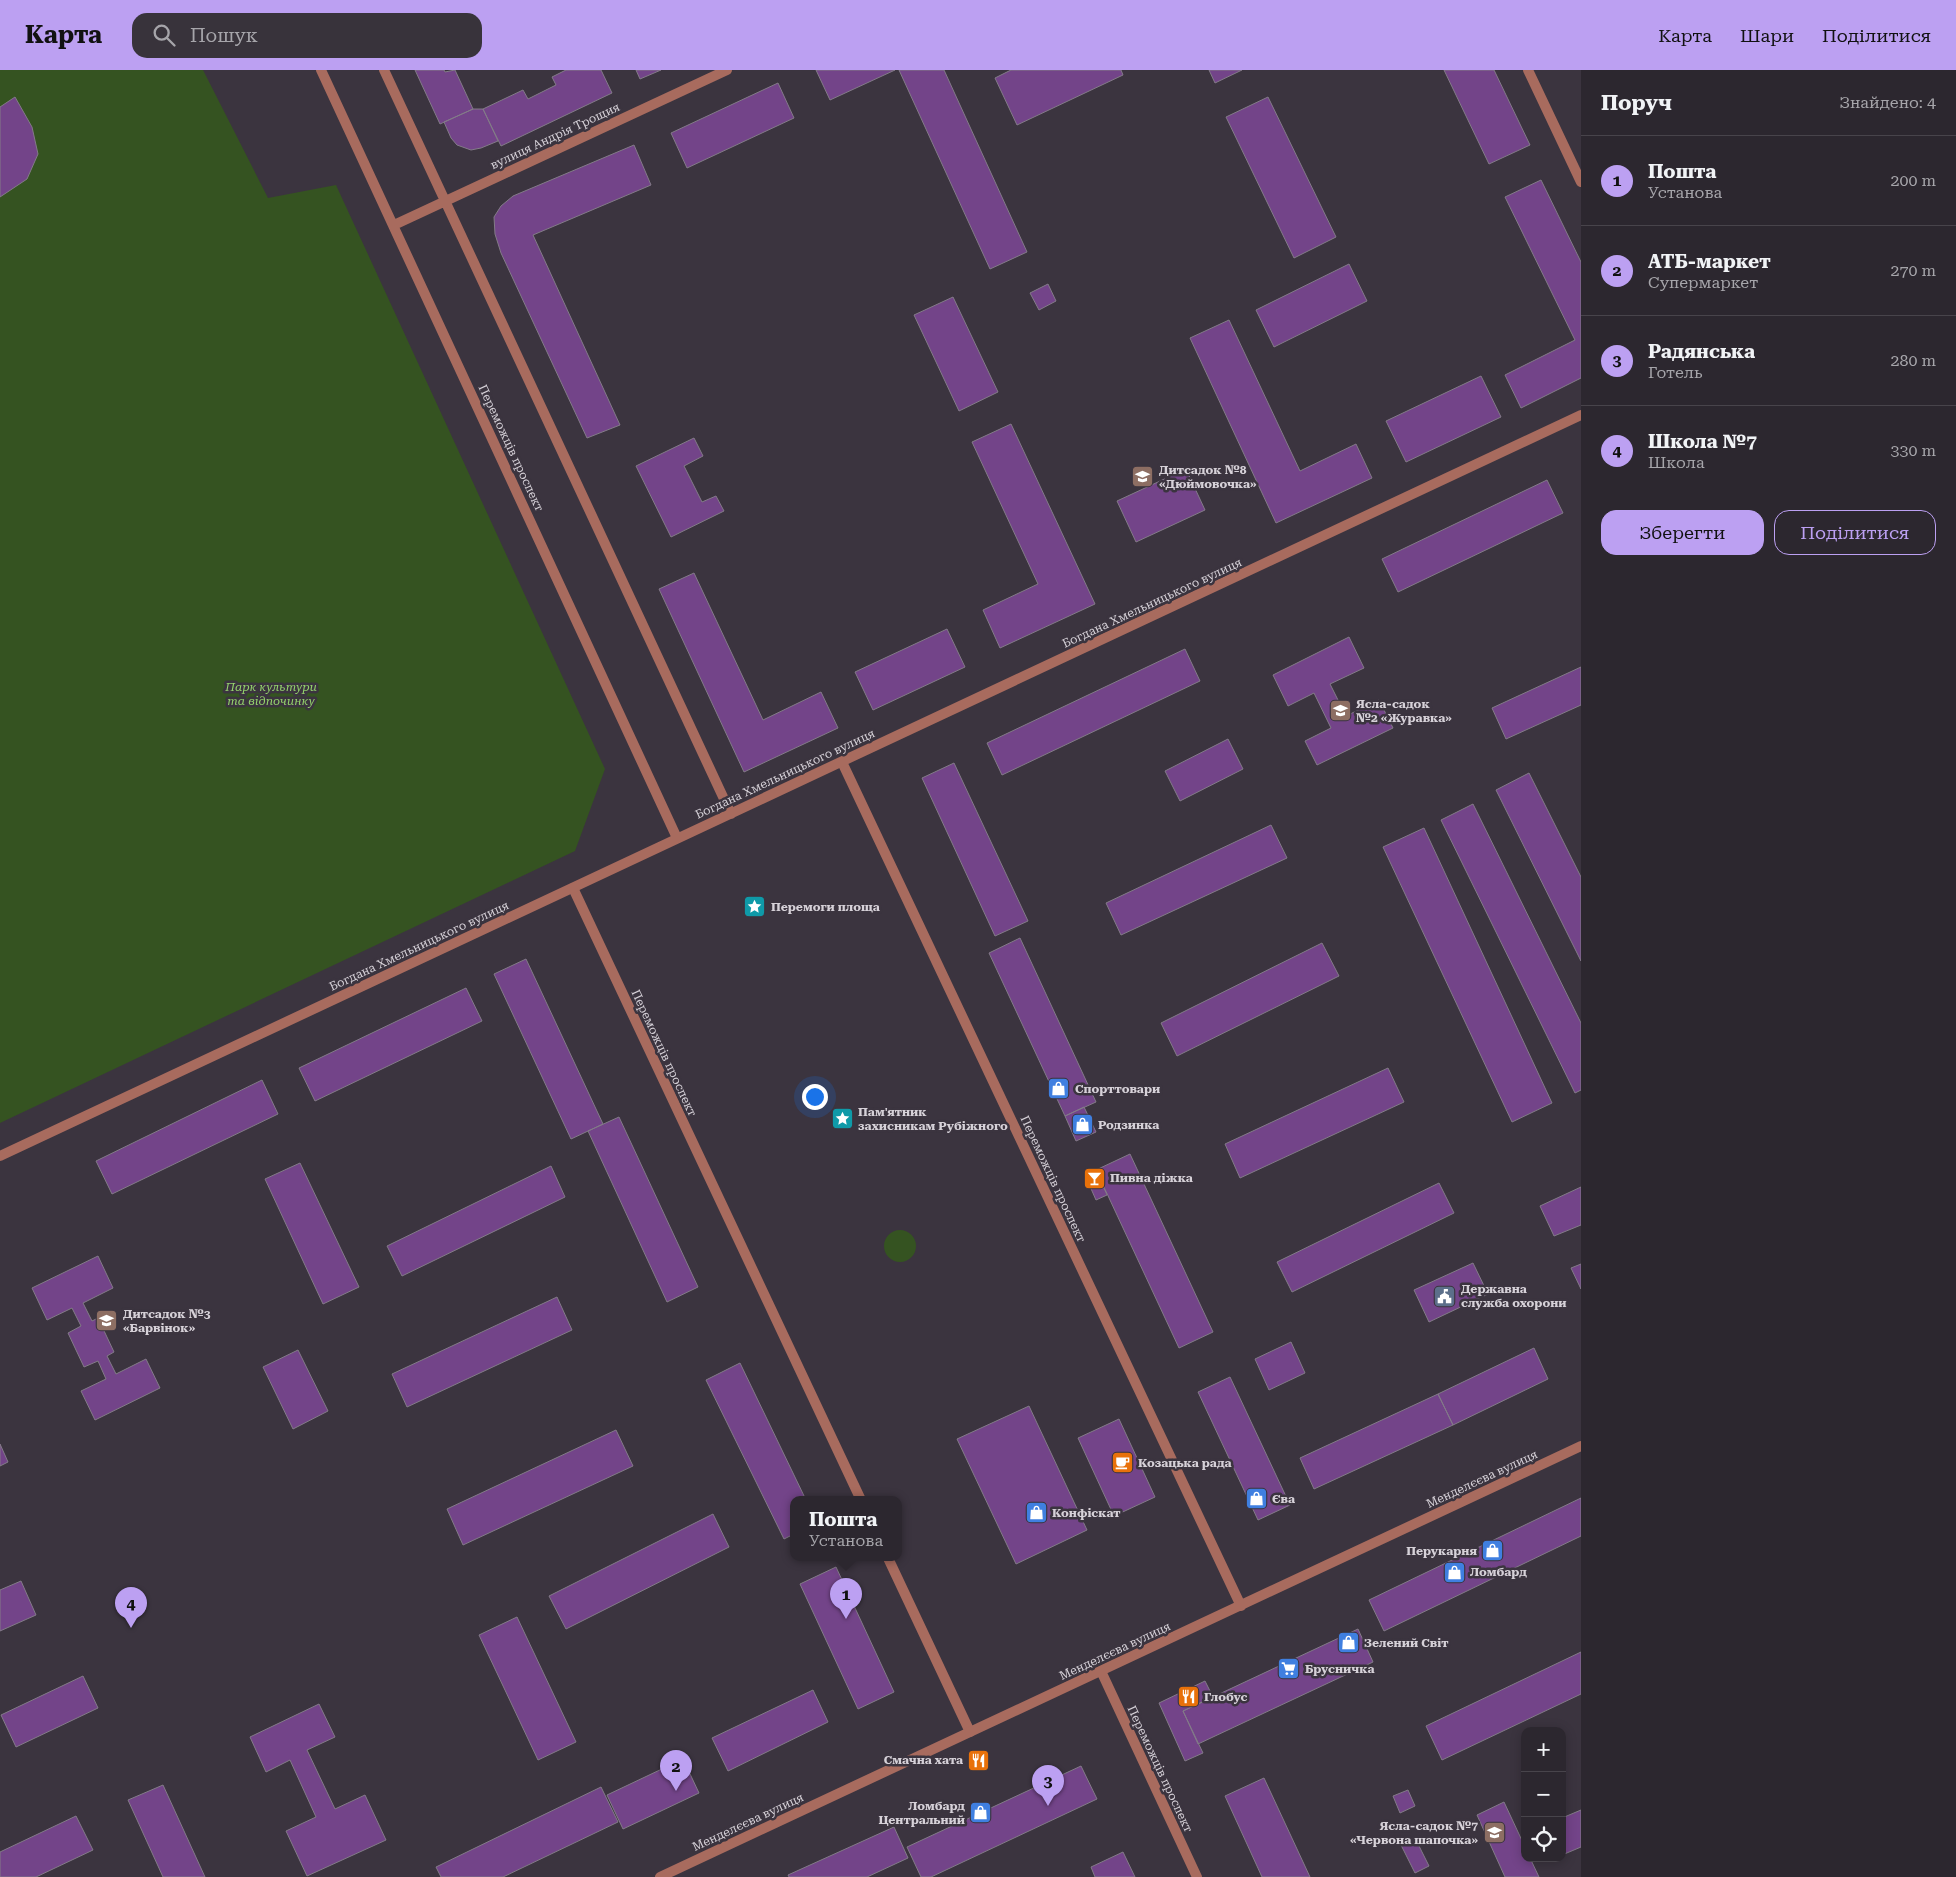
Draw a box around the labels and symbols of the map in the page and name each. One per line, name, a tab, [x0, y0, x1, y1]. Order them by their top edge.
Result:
street label: вулиця Андрія Трощия	[488, 100, 622, 172]
street label: Переможців проспект	[475, 382, 547, 514]
place label: Дитсадок №8 «Дюймовочка»	[1159, 463, 1257, 491]
school or university icon: Дитсадок №8 «Дюймовочка»	[1131, 465, 1155, 489]
street label: Богдана Хмельницького вулиця	[1060, 555, 1244, 651]
park label: Парк культури та відпочинку	[224, 680, 317, 708]
place label: Ясла-садок №2 «Журавка»	[1356, 697, 1452, 725]
school or university icon: Ясла-садок №2 «Журавка»	[1328, 699, 1352, 723]
street label: Богдана Хмельницького вулиця	[693, 726, 877, 822]
place icon: Перемоги площа	[743, 895, 767, 919]
street label: Богдана Хмельницького вулиця	[327, 898, 511, 994]
place label: Перемоги площа	[771, 900, 880, 914]
street label: Переможців проспект	[628, 987, 700, 1119]
shop icon: Спорттовари	[1047, 1077, 1071, 1101]
place label: Спорттовари	[1075, 1082, 1160, 1096]
your location	[802, 1084, 828, 1110]
place label: Пам'ятник захисникам Рубіжного	[858, 1105, 1008, 1133]
place icon: Пам'ятник захисникам Рубіжного	[830, 1107, 854, 1131]
street label: Переможців проспект	[1017, 1113, 1089, 1245]
shop icon: Родзинка	[1070, 1113, 1094, 1137]
place label: Родзинка	[1098, 1118, 1159, 1132]
bar icon: Пивна діжка	[1082, 1166, 1106, 1190]
place label: Пивна діжка	[1110, 1171, 1193, 1185]
place label: Державна служба охорони	[1461, 1282, 1567, 1310]
public building icon: Державна служба охорони	[1433, 1284, 1457, 1308]
place label: Дитсадок №3 «Барвінок»	[123, 1307, 211, 1335]
school or university icon: Дитсадок №3 «Барвінок»	[95, 1309, 119, 1333]
street label: Менделєєва вулиця	[1424, 1447, 1540, 1511]
cafe icon: Козацька рада	[1110, 1451, 1134, 1475]
place label: Козацька рада	[1138, 1456, 1232, 1470]
shop icon: Єва	[1244, 1487, 1268, 1511]
place label: Єва	[1272, 1492, 1295, 1506]
shop icon: Конфіскат	[1024, 1501, 1048, 1525]
place label: Конфіскат	[1052, 1506, 1121, 1520]
shop icon: Перукарня	[1481, 1539, 1505, 1563]
place label: Перукарня	[1406, 1544, 1477, 1558]
shop icon: Ломбард	[1442, 1560, 1466, 1584]
place label: Ломбард	[1470, 1565, 1527, 1579]
pin: 1	[830, 1578, 862, 1619]
pin: 4	[115, 1587, 147, 1628]
street label: Менделєєва вулиця	[1057, 1619, 1173, 1683]
shop icon: Зелений Світ	[1336, 1631, 1360, 1655]
place label: Зелений Світ	[1364, 1636, 1448, 1650]
supermarket icon: Брусничка	[1277, 1657, 1301, 1681]
place label: Брусничка	[1305, 1662, 1374, 1676]
restaurant icon: Глобус	[1176, 1685, 1200, 1709]
place label: Глобус	[1204, 1690, 1247, 1704]
street label: Переможців проспект	[1124, 1703, 1196, 1835]
restaurant icon: Смачна хата	[967, 1748, 991, 1772]
pin: 2	[660, 1750, 692, 1791]
place label: Смачна хата	[884, 1753, 963, 1767]
pin: 3	[1032, 1765, 1064, 1806]
street label: Менделєєва вулиця	[690, 1790, 806, 1854]
place label: Ломбард Центральний	[878, 1799, 965, 1827]
shop icon: Ломбард Центральний	[969, 1801, 993, 1825]
place label: Ясла-садок №7 «Червона шапочка»	[1350, 1819, 1478, 1847]
school or university icon: Ясла-садок №7 «Червона шапочка»	[1482, 1821, 1506, 1845]

